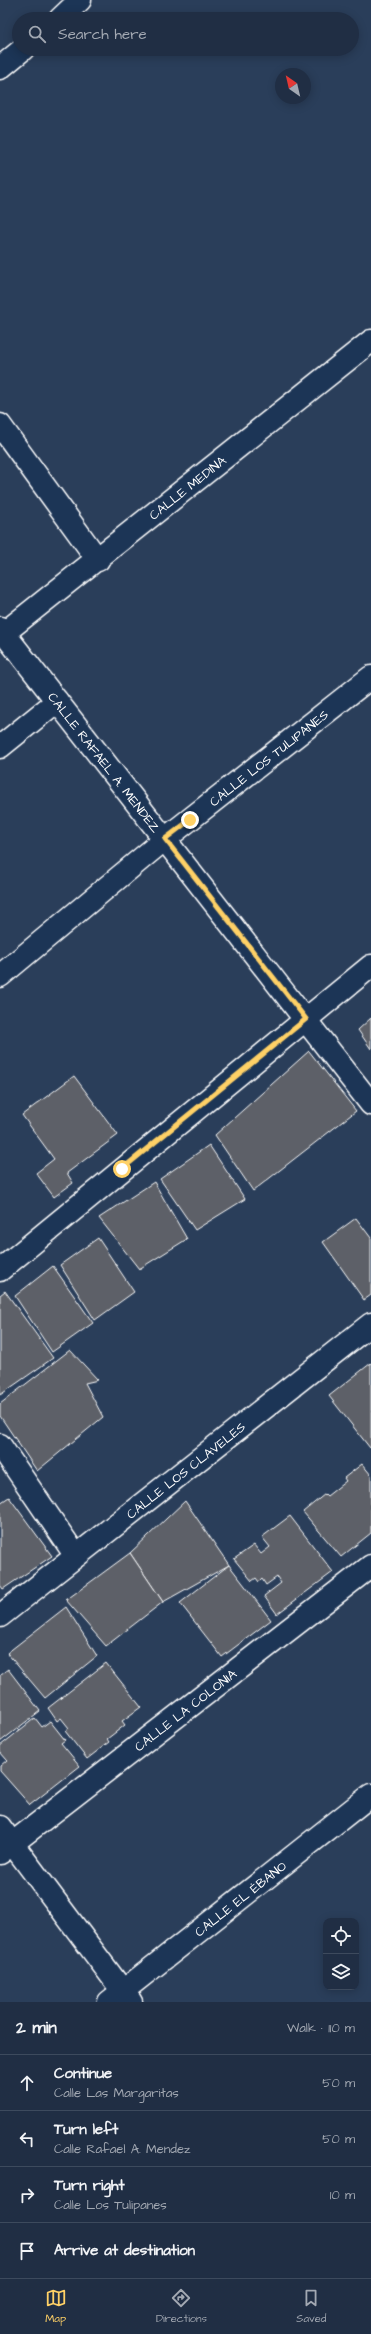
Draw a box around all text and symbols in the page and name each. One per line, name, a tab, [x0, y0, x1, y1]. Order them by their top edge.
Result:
search box	[12, 12, 359, 56]
icon: search	[26, 23, 48, 45]
text: Search here	[58, 24, 147, 45]
north arrow	[275, 68, 311, 104]
street label: CALLE MEDINA	[145, 451, 231, 524]
street label: CALLE RAFAEL A. MENDEZ	[43, 689, 164, 837]
street label: CALLE LOS TULIPANES	[206, 706, 332, 811]
route end	[181, 811, 199, 829]
route start	[113, 1160, 131, 1178]
street label: CALLE LOS CLAVELES	[123, 1418, 250, 1523]
street label: CALLE LA COLONIA	[131, 1665, 241, 1756]
street label: CALLE EL ÉBANO	[191, 1857, 291, 1941]
map controls	[323, 1918, 359, 1990]
button: locate	[323, 1918, 359, 1954]
button: layers	[323, 1954, 359, 1990]
text: 2 min	[16, 2016, 57, 2040]
text: Walk · 110 m	[287, 2019, 355, 2037]
text: Continue	[54, 2063, 112, 2084]
icon: ahead	[16, 2072, 38, 2094]
text: 50 m	[322, 2074, 355, 2092]
text: Calle Las Margaritas	[54, 2084, 179, 2102]
text: Turn left	[54, 2119, 118, 2140]
icon: left	[16, 2128, 38, 2150]
text: 50 m	[322, 2130, 355, 2148]
text: Calle Rafael A. Mendez	[54, 2140, 190, 2158]
text: Turn right	[54, 2175, 125, 2196]
icon: right	[16, 2184, 38, 2206]
text: 10 m	[330, 2186, 355, 2204]
text: Calle Los Tulipanes	[54, 2196, 167, 2214]
icon: arrive	[16, 2240, 38, 2262]
text: Arrive at destination	[54, 2240, 195, 2261]
tab: Map	[45, 2287, 67, 2326]
tab: Directions	[156, 2287, 207, 2326]
tab: Saved	[296, 2287, 326, 2326]

